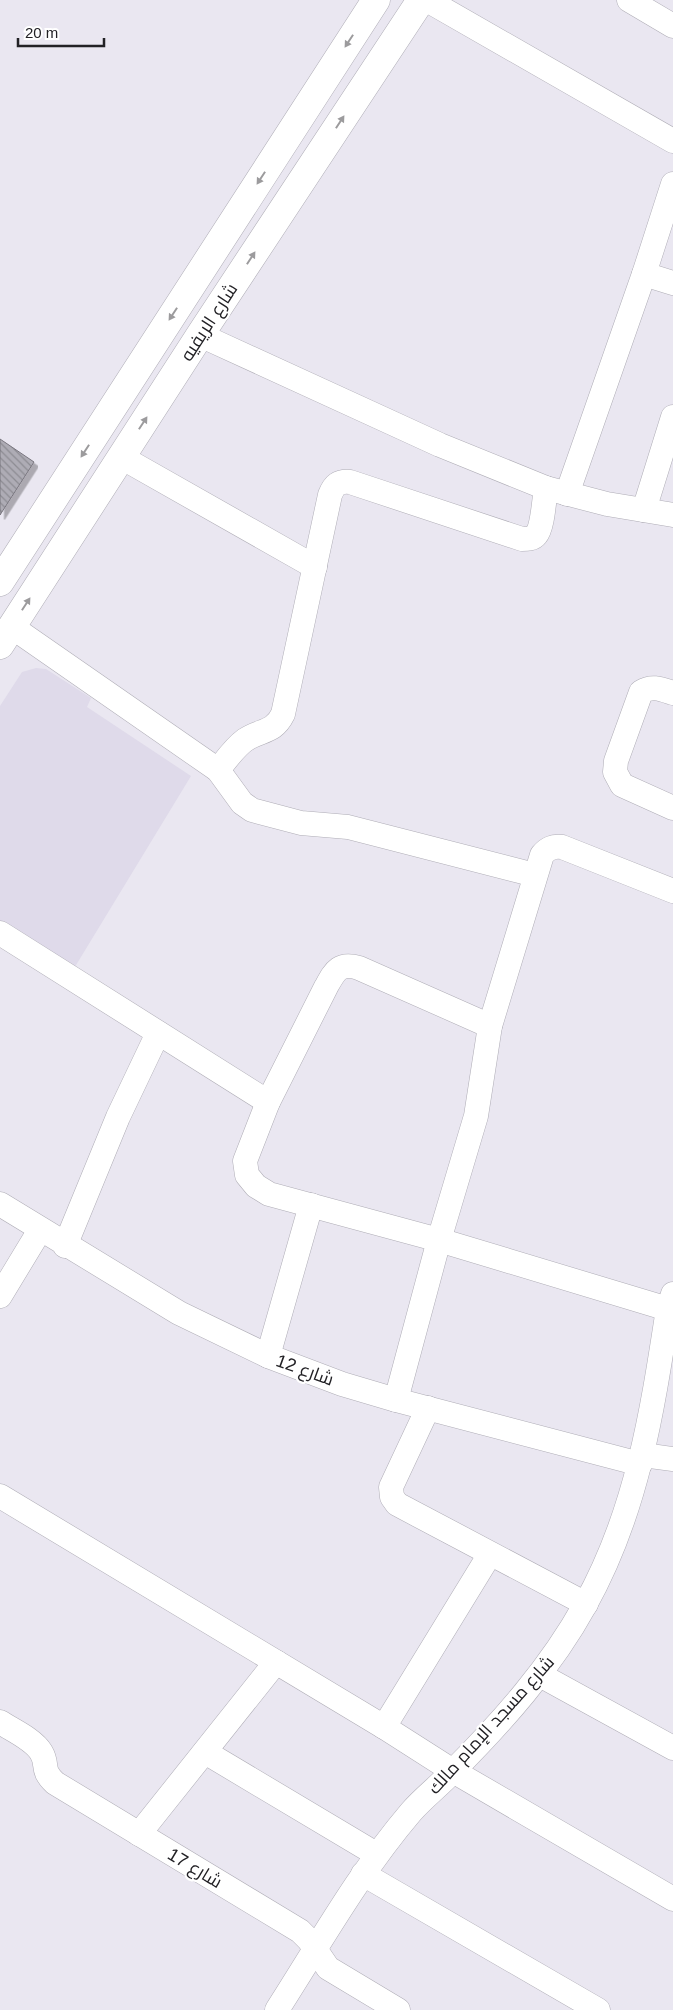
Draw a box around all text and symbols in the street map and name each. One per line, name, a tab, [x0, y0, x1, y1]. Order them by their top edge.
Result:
scale bar	[18, 15, 104, 47]
text: 20 m	[25, 24, 58, 41]
one-way arrow	[344, 34, 354, 48]
one-way arrow	[335, 116, 345, 129]
one-way arrow	[256, 171, 266, 184]
one-way arrow	[246, 251, 255, 265]
street label: شارع الريفيه	[177, 279, 243, 366]
one-way arrow	[168, 308, 178, 321]
one-way arrow	[138, 417, 147, 430]
one-way arrow	[80, 444, 90, 457]
one-way arrow	[22, 598, 31, 611]
street label: شارع 12	[273, 1350, 337, 1392]
street label: شارع مسجد الإمام مالك	[424, 1652, 560, 1799]
street label: شارع 17	[163, 1844, 226, 1894]

